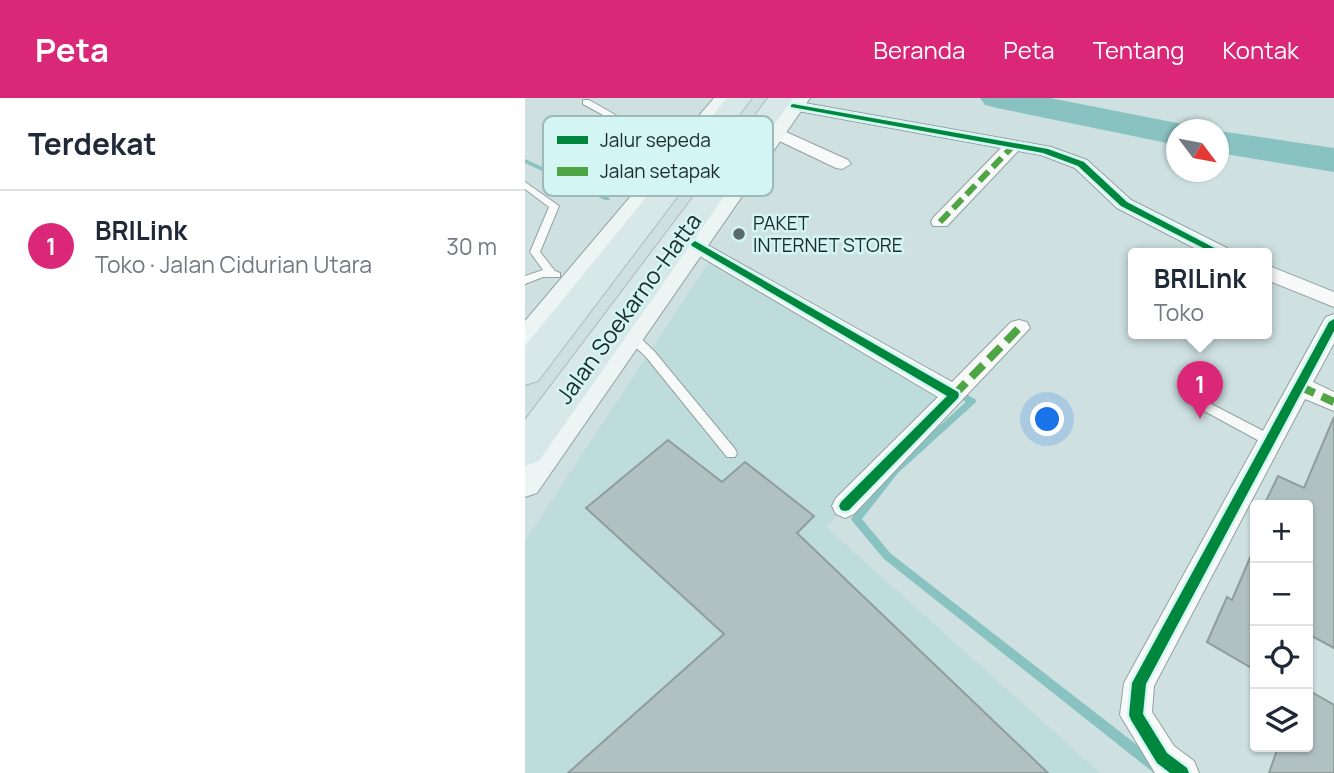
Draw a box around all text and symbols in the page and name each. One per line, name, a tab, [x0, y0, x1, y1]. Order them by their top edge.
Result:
text: Peta	[35, 27, 109, 72]
text: Beranda	[873, 33, 965, 66]
text: Peta	[1003, 33, 1055, 66]
text: Tentang	[1093, 33, 1184, 66]
text: Kontak	[1222, 33, 1299, 66]
legend	[543, 116, 773, 196]
north arrow	[1166, 119, 1229, 182]
text: Terdekat	[28, 123, 157, 164]
text: Jalur sepeda	[600, 127, 711, 153]
text: Jalan setapak	[600, 158, 720, 184]
street label: Jalan Soekarno-Hatta	[548, 206, 708, 410]
place label: PAKET INTERNET STORE	[753, 210, 903, 258]
text: BRILink	[95, 212, 187, 248]
marker: PAKET INTERNET STORE	[731, 226, 747, 242]
text: 1	[46, 230, 56, 262]
text: 30 m	[446, 230, 497, 262]
text: Toko · Jalan Cidurian Utara	[95, 248, 372, 280]
popup	[1128, 248, 1272, 339]
text: BRILink	[1154, 260, 1246, 296]
text: Toko	[1154, 296, 1204, 328]
pin: 1	[1177, 361, 1223, 419]
your location	[1030, 402, 1064, 436]
map controls	[1250, 500, 1313, 752]
button: +	[1250, 500, 1313, 563]
button: −	[1250, 563, 1313, 626]
button: locate	[1250, 626, 1313, 689]
button: layers	[1250, 689, 1313, 752]

